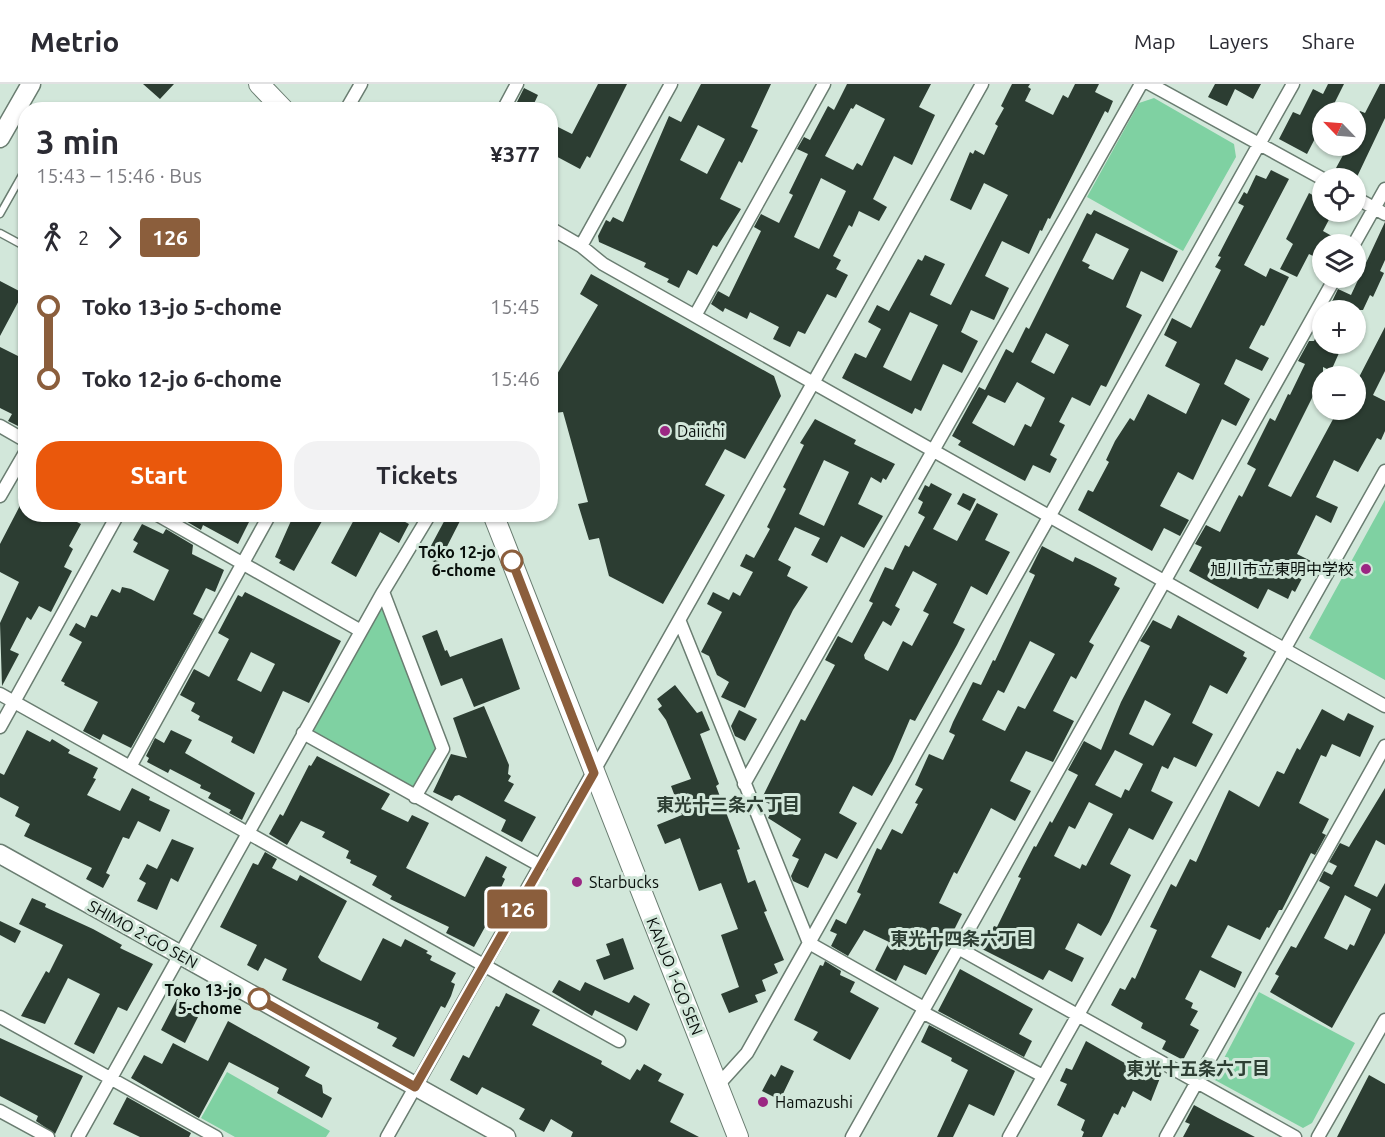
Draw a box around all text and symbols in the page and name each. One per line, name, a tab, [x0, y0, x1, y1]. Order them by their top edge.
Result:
text: Metrio	[30, 26, 119, 57]
text: Map	[1134, 29, 1175, 53]
text: Layers	[1208, 29, 1269, 53]
text: Share	[1302, 29, 1355, 53]
north arrow	[1312, 102, 1366, 156]
map controls	[1312, 102, 1366, 420]
text: 3 min	[36, 123, 119, 160]
text: ¥377	[490, 141, 540, 166]
text: 15:43 – 15:46 · Bus	[36, 164, 202, 187]
button: locate	[1312, 168, 1366, 222]
icon: walk	[36, 221, 69, 254]
icon: forward	[98, 221, 131, 254]
text: 126	[152, 225, 188, 249]
text: 2	[78, 226, 89, 249]
button: layers	[1312, 234, 1366, 288]
text: Toko 13-jo 5-chome	[82, 294, 282, 319]
text: 15:45	[490, 295, 540, 318]
button: +	[1312, 300, 1366, 354]
text: Toko 12-jo 6-chome	[82, 366, 282, 391]
button: −	[1312, 366, 1366, 420]
text: 15:46	[490, 367, 540, 390]
place label: Daiichi	[677, 422, 725, 440]
marker: Daiichi	[658, 424, 672, 438]
button: Start	[36, 441, 282, 510]
button: Tickets	[294, 441, 540, 510]
place label: Toko 12-jo 6-chome	[419, 543, 496, 579]
marker: Toko 12-jo 6-chome	[501, 550, 523, 572]
place label: 旭川市立東明中学校	[1210, 560, 1354, 578]
marker: 旭川市立東明中学校	[1359, 562, 1373, 576]
district label: 東光十三条六丁目	[656, 794, 800, 814]
place label: Starbucks	[589, 873, 659, 891]
marker: Starbucks	[570, 875, 584, 889]
line badge: 126	[482, 890, 552, 928]
street label: SHIMO 2-GO SEN	[85, 896, 201, 972]
text: 126	[499, 897, 535, 921]
street label: KANJO 1-GO SEN	[643, 915, 707, 1037]
district label: 東光十四条六丁目	[890, 928, 1034, 948]
place label: Toko 13-jo 5-chome	[165, 981, 242, 1017]
marker: Toko 13-jo 5-chome	[248, 988, 270, 1010]
district label: 東光十五条六丁目	[1126, 1058, 1270, 1078]
place label: Hamazushi	[775, 1093, 853, 1111]
marker: Hamazushi	[756, 1095, 770, 1109]

